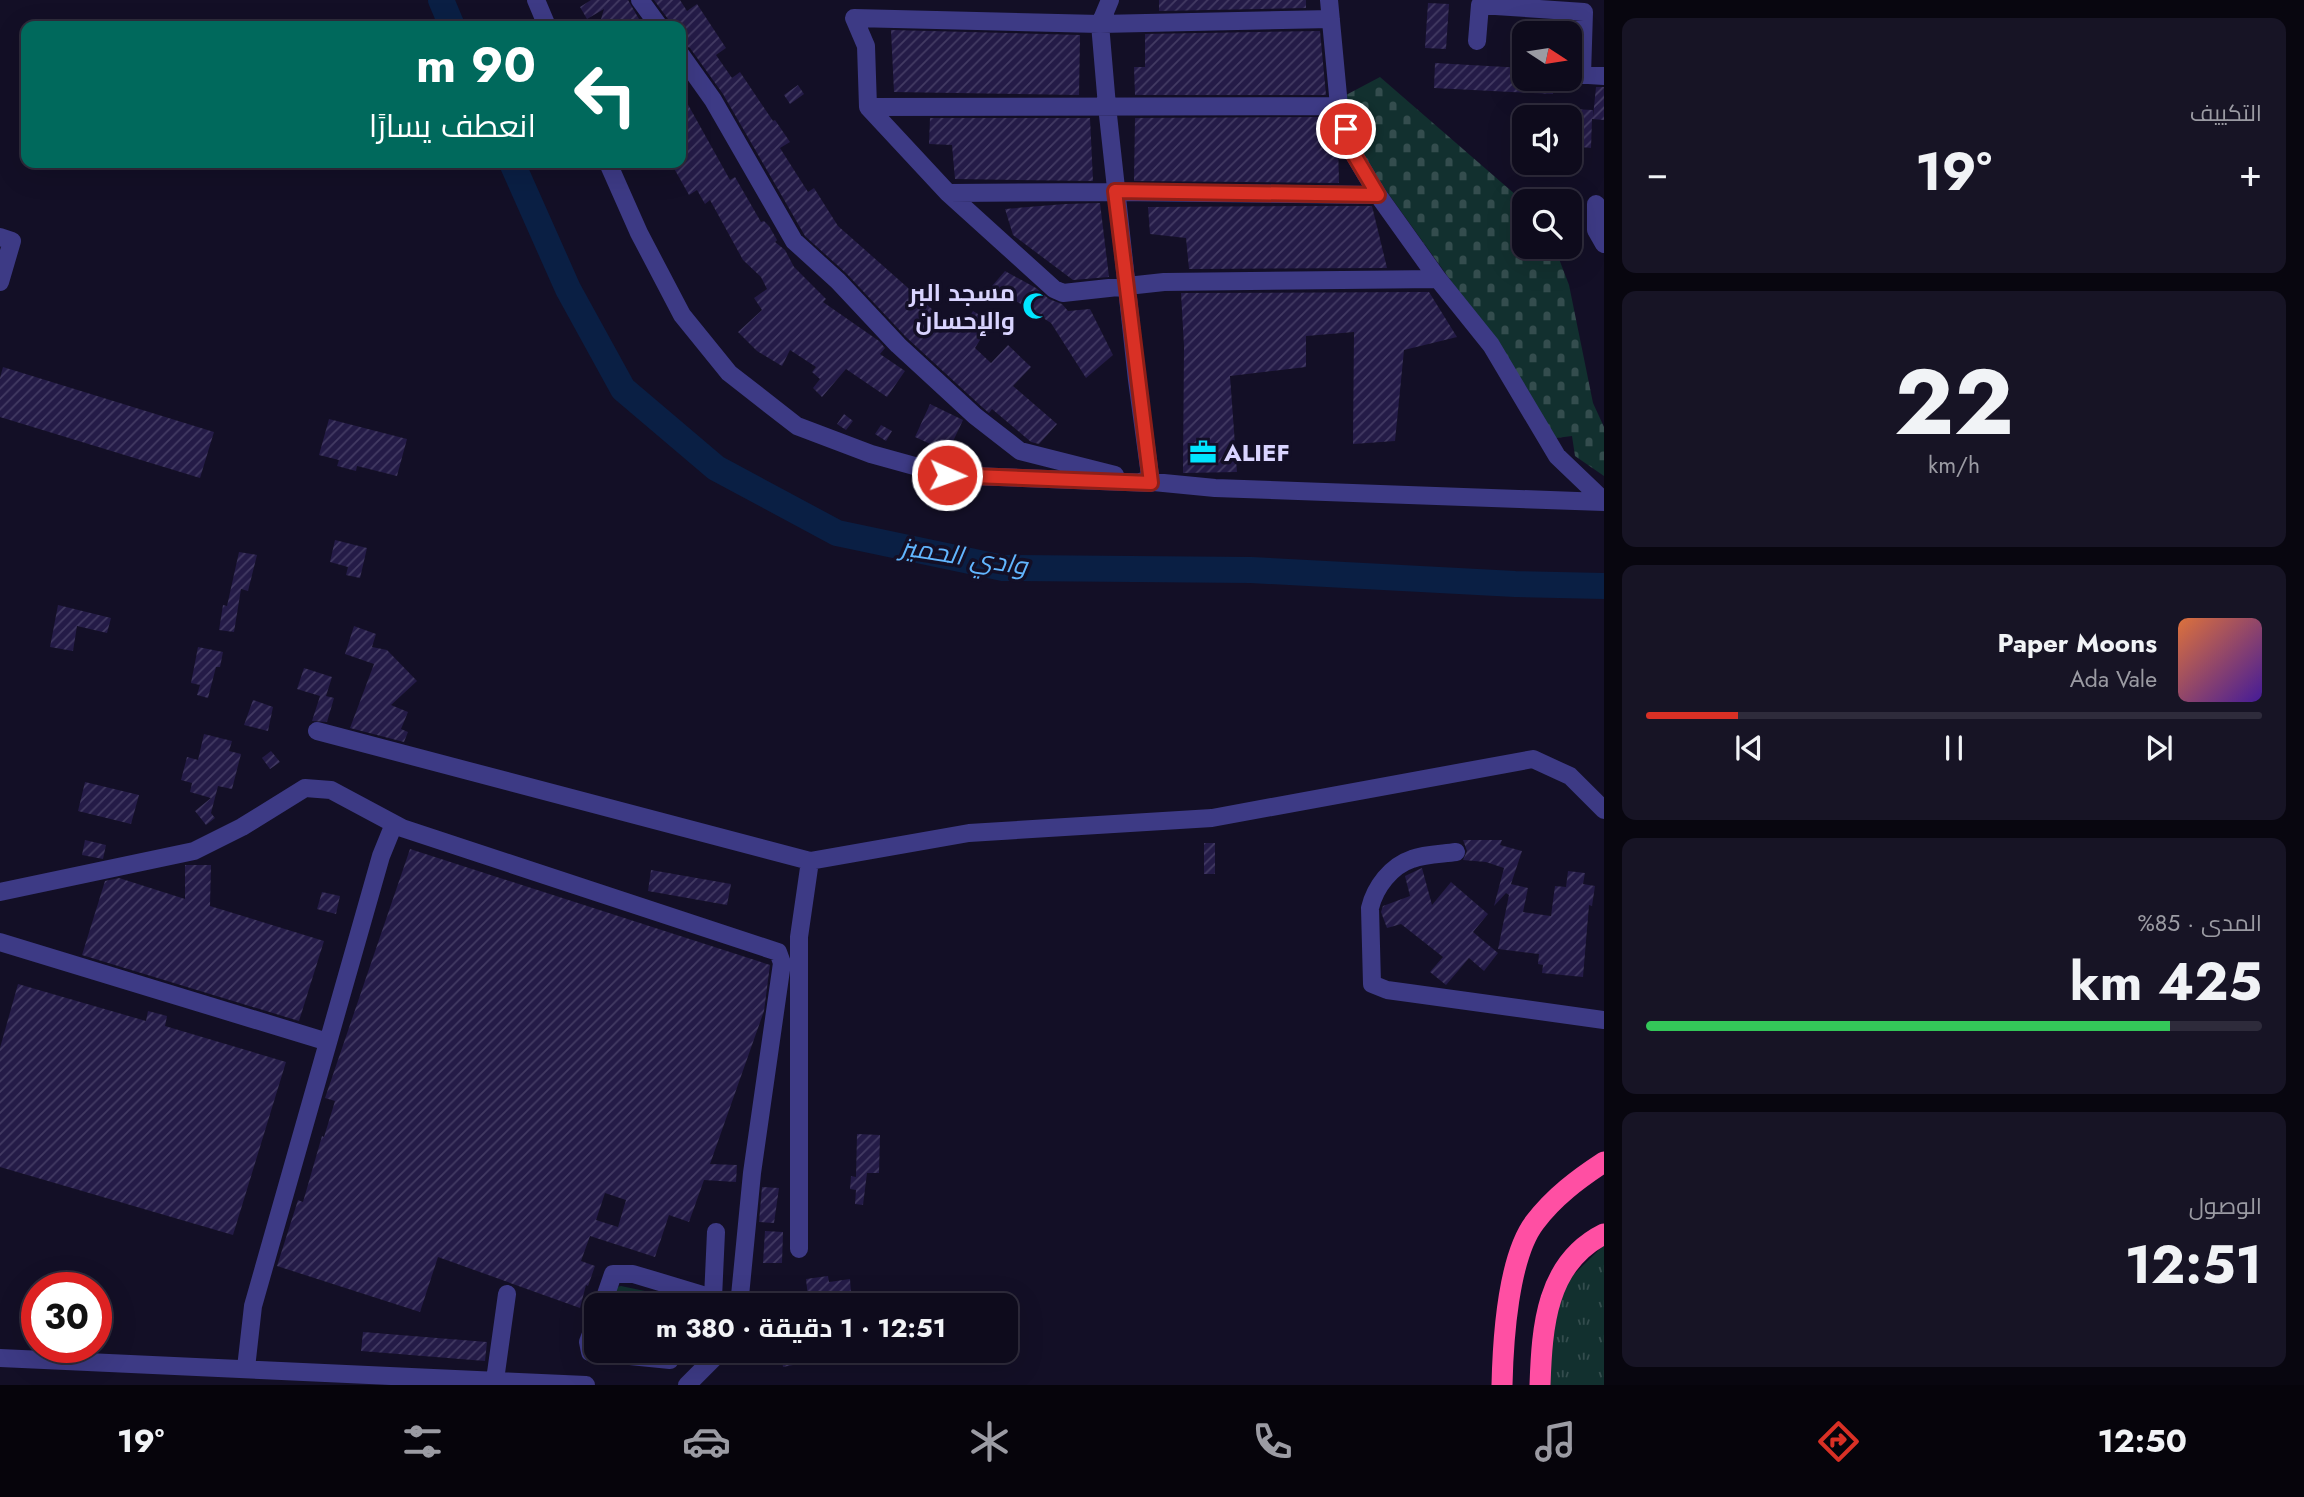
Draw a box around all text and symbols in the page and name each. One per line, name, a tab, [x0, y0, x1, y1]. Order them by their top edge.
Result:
north arrow	[1512, 21, 1582, 91]
map controls	[1512, 21, 1582, 259]
text: 90 m	[416, 30, 536, 100]
icon: left	[560, 49, 651, 140]
text: التكييف	[2190, 96, 2262, 130]
pin	[1316, 99, 1376, 159]
text: انعطف يسارًا	[369, 103, 536, 149]
button: sound	[1512, 105, 1582, 175]
icon: arrive	[1327, 110, 1365, 148]
text: 19°	[1915, 134, 1992, 210]
text: −	[1646, 145, 1668, 200]
text: +	[2239, 145, 2262, 200]
button: search	[1512, 189, 1582, 259]
place label: مسجد البر والإحسان	[908, 275, 1015, 338]
mosque icon: مسجد البر والإحسان	[1021, 291, 1051, 321]
text: 22	[1894, 337, 2014, 468]
place label: ALIEF	[1223, 435, 1290, 470]
office icon: ALIEF	[1188, 437, 1218, 467]
position arrow	[910, 438, 984, 512]
text: km/h	[1928, 448, 1980, 482]
water label: وادي الحميز	[895, 527, 1032, 587]
text: Paper Moons	[1997, 624, 2157, 662]
text: Ada Vale	[2070, 662, 2157, 696]
icon: previous	[1730, 729, 1768, 767]
icon: pause	[1935, 729, 1973, 767]
icon: next	[2140, 729, 2178, 767]
text: المدى · 85%	[2138, 906, 2262, 940]
text: 425 km	[2070, 944, 2262, 1020]
text: الوصول	[2189, 1189, 2262, 1223]
text: 12:51	[2125, 1227, 2262, 1303]
speed limit sign: 30	[21, 1272, 112, 1363]
text: 12:51 · 1 دقيقة · 380 m	[656, 1309, 946, 1347]
icon: filters	[398, 1417, 447, 1466]
icon: car	[682, 1417, 731, 1466]
icon: climate	[965, 1417, 1014, 1466]
icon: phone	[1248, 1417, 1297, 1466]
icon: music	[1531, 1417, 1580, 1466]
icon: directions	[1814, 1417, 1863, 1466]
text: 19°	[117, 1418, 164, 1464]
text: 12:50	[2098, 1418, 2187, 1464]

